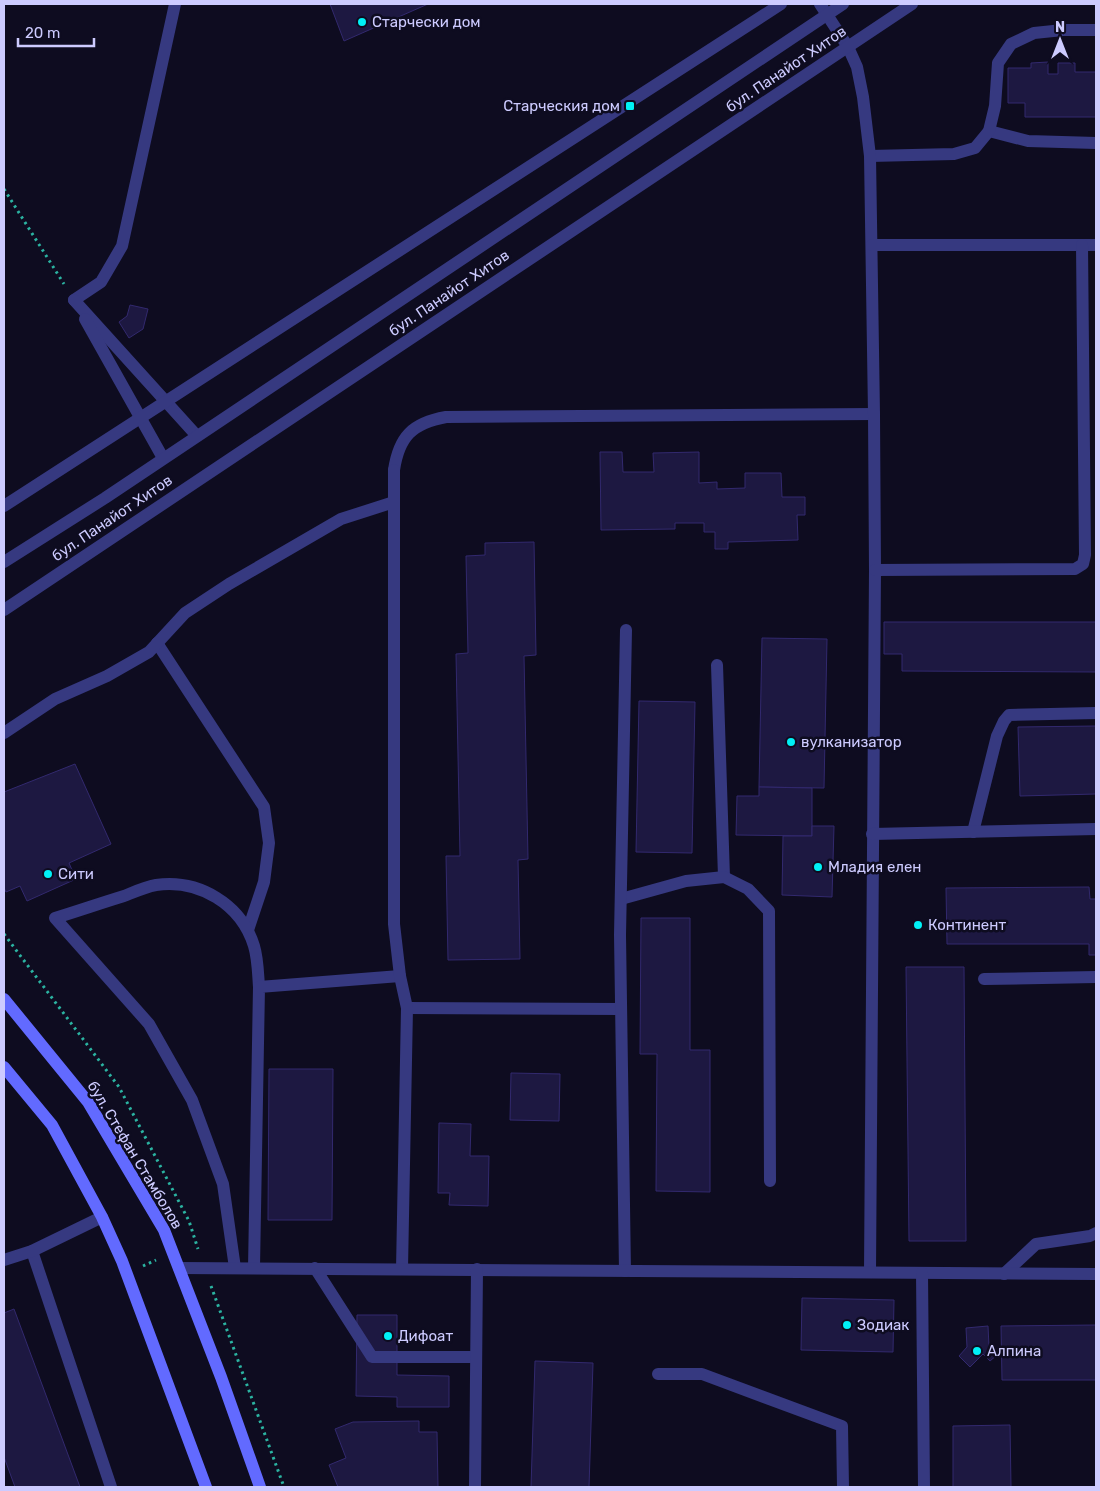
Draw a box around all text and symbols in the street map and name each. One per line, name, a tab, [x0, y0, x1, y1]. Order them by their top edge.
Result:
place label: Старчески дом	[372, 13, 481, 31]
scale bar	[18, 15, 94, 47]
north arrow	[1035, 15, 1085, 65]
marker: Старчески дом	[356, 16, 368, 28]
text: N	[1055, 19, 1065, 36]
street label: бул. Панайот Хитов	[722, 22, 850, 116]
text: 20 m	[25, 24, 60, 42]
place label: Старческия дом	[503, 97, 620, 115]
marker: Старческия дом	[624, 100, 636, 112]
street label: бул. Панайот Хитов	[385, 246, 513, 340]
street label: бул. Панайот Хитов	[48, 471, 176, 565]
place label: вулканизатор	[801, 733, 902, 751]
marker: вулканизатор	[785, 736, 797, 748]
place label: Младия елен	[828, 858, 921, 876]
marker: Младия елен	[812, 861, 824, 873]
place label: Сити	[58, 865, 94, 883]
marker: Сити	[42, 868, 54, 880]
place label: Континент	[928, 916, 1006, 934]
marker: Континент	[912, 919, 924, 931]
street label: бул. Стефан Стамболов	[84, 1078, 186, 1232]
place label: Зодиак	[857, 1316, 909, 1334]
marker: Зодиак	[841, 1319, 853, 1331]
place label: Дифоат	[398, 1327, 453, 1345]
marker: Дифоат	[382, 1330, 394, 1342]
place label: Алпина	[987, 1342, 1041, 1360]
marker: Алпина	[971, 1345, 983, 1357]

